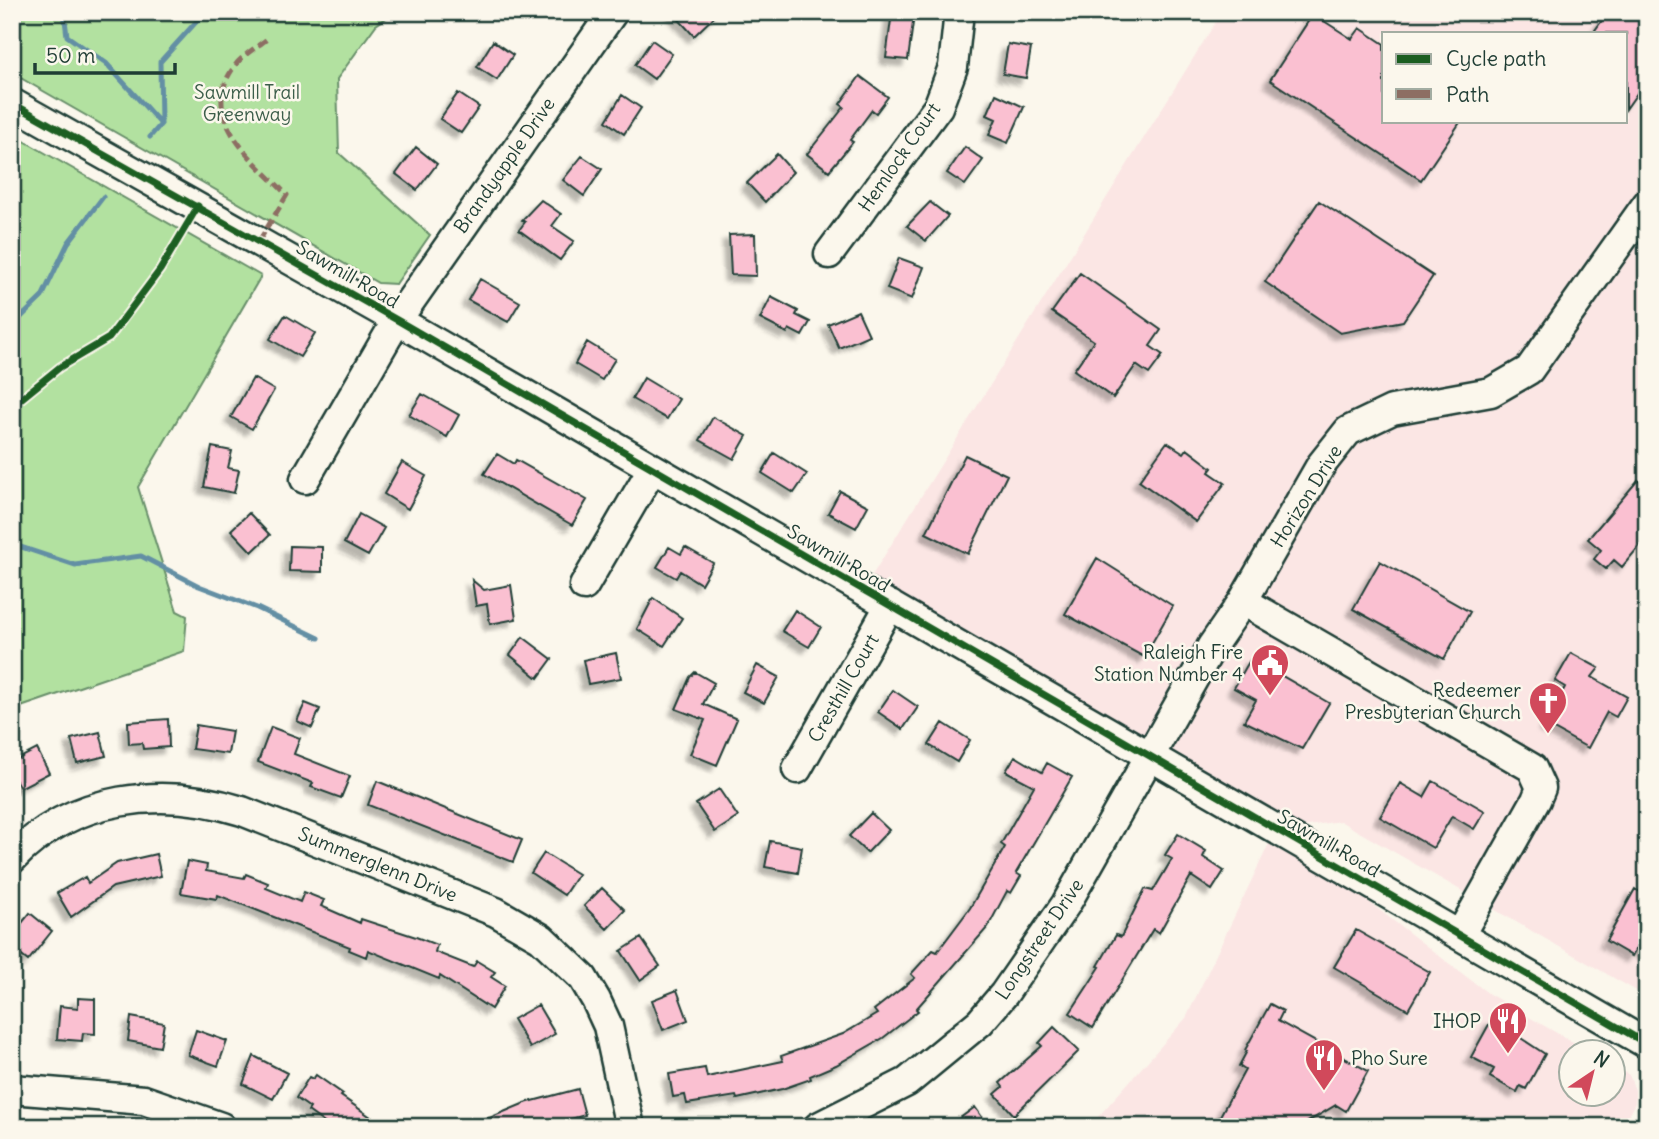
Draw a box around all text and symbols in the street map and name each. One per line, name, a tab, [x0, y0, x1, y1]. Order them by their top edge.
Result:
scale bar	[35, 32, 175, 76]
legend	[1382, 32, 1628, 122]
text: 50 m	[46, 42, 95, 69]
text: Cycle path	[1446, 45, 1546, 72]
park label: Sawmill Trail Greenway	[194, 80, 300, 126]
text: Path	[1446, 81, 1489, 108]
street label: Brandyapple Drive	[448, 92, 560, 238]
street label: Hemlock Court	[853, 98, 945, 216]
street label: Sawmill Road	[292, 235, 404, 313]
street label: Horizon Drive	[1265, 440, 1347, 552]
street label: Sawmill Road	[783, 519, 895, 597]
street label: Cresthill Court	[802, 629, 884, 747]
place label: Raleigh Fire Station Number 4	[1094, 640, 1243, 686]
public building icon: Raleigh Fire Station Number 4	[1249, 642, 1291, 697]
place label: Redeemer Presbyterian Church	[1345, 678, 1521, 724]
church icon: Redeemer Presbyterian Church	[1527, 680, 1569, 735]
street label: Sawmill Road	[1273, 804, 1385, 882]
street label: Summerglenn Drive	[295, 821, 461, 907]
street label: Longstreet Drive	[990, 874, 1088, 1004]
restaurant icon: IHOP	[1487, 1000, 1529, 1055]
place label: IHOP	[1433, 1009, 1481, 1033]
restaurant icon: Pho Sure	[1303, 1037, 1345, 1092]
north arrow	[1558, 1038, 1628, 1108]
text: N	[1589, 1045, 1614, 1073]
place label: Pho Sure	[1351, 1046, 1428, 1070]

